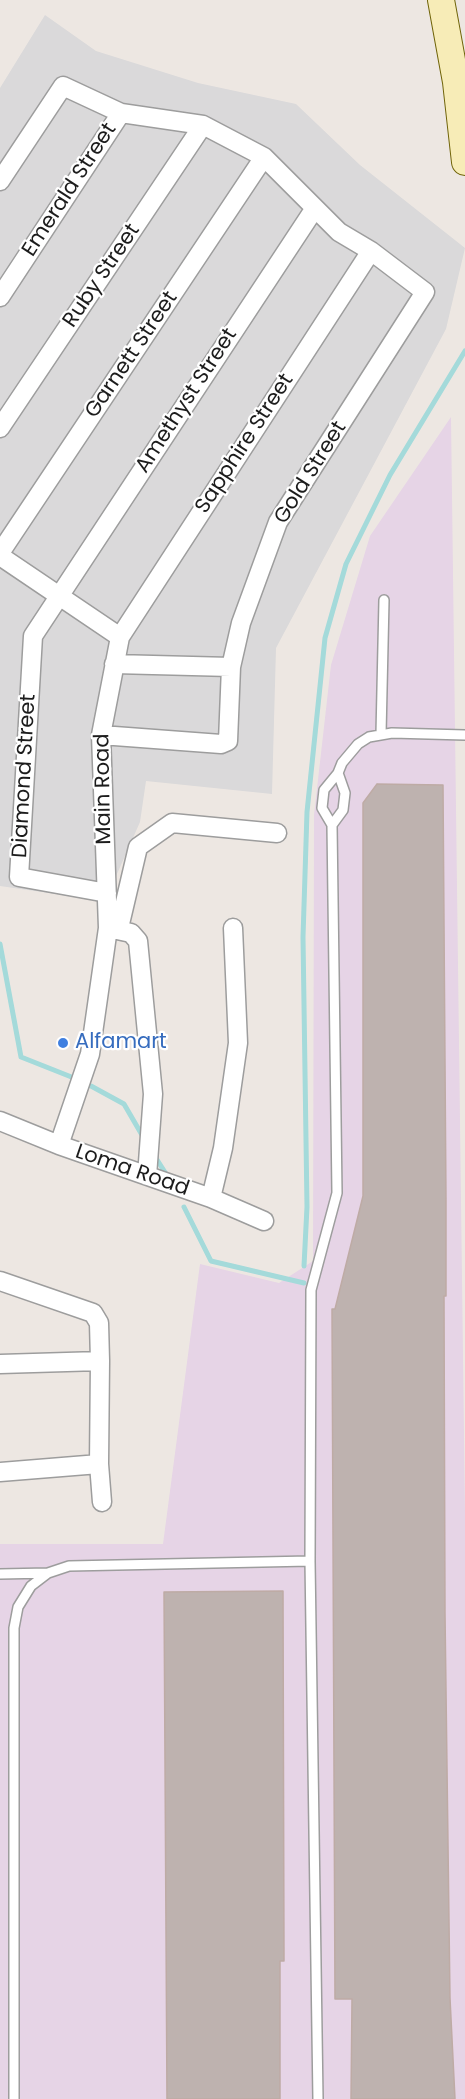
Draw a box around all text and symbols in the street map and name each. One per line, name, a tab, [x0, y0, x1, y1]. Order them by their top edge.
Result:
street label: Emerald Street	[18, 119, 122, 261]
street label: Ruby Street	[58, 219, 146, 333]
street label: Garnett Street	[80, 287, 184, 423]
street label: Amethyst Street	[131, 324, 243, 478]
street label: Sapphire Street	[190, 369, 300, 519]
street label: Gold Street	[270, 417, 352, 529]
street label: Diamond Street	[8, 693, 42, 859]
street label: Main Road	[90, 733, 118, 845]
place label: Alfamart	[75, 1030, 167, 1056]
marker: Alfamart	[56, 1036, 70, 1050]
street label: Loma Road	[72, 1140, 192, 1202]

